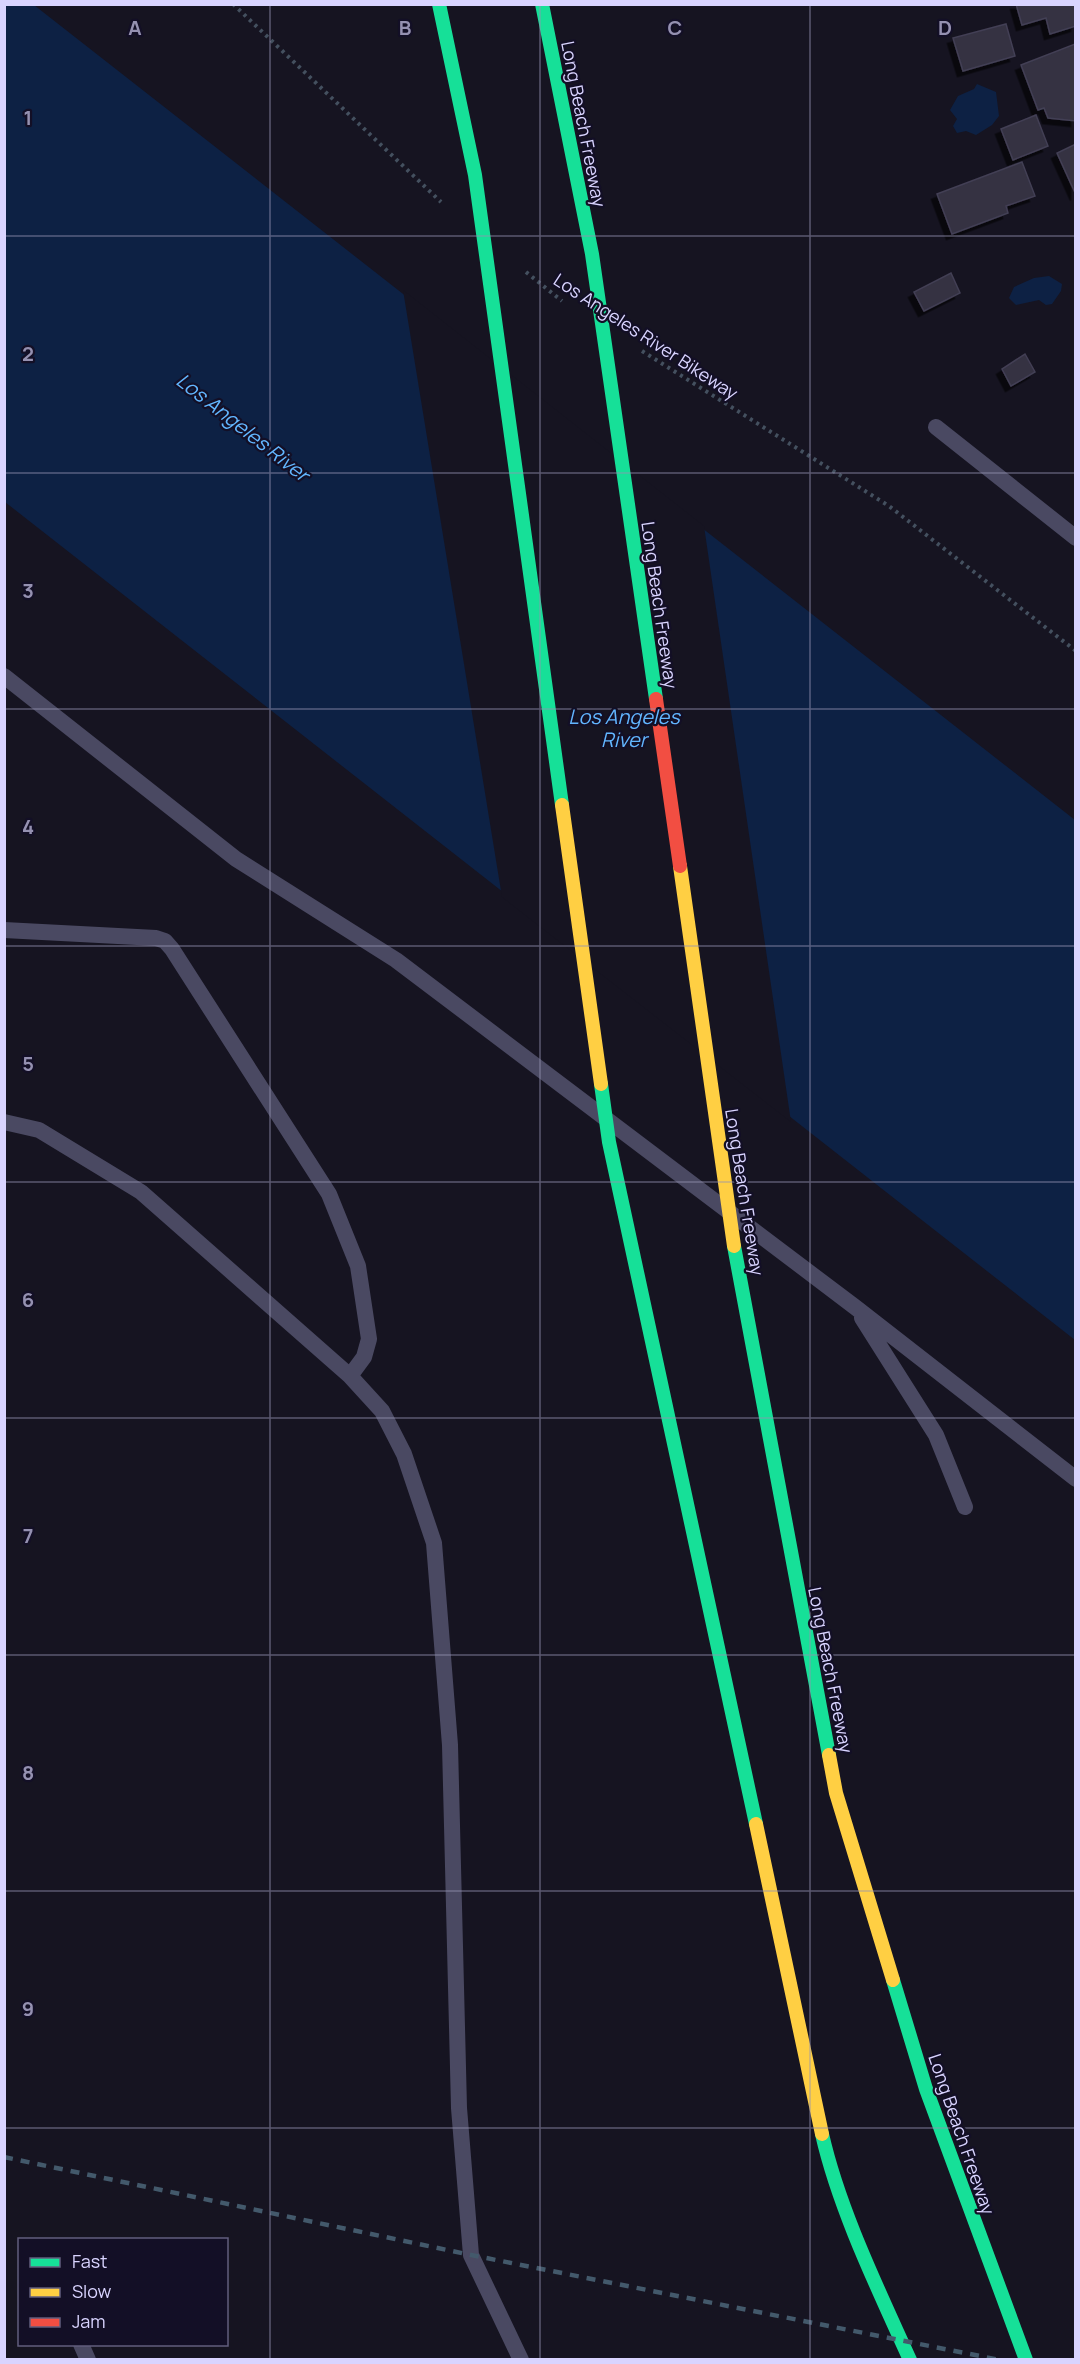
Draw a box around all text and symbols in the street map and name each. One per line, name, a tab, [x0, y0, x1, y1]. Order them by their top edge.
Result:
text: A	[128, 14, 142, 41]
text: B	[399, 14, 412, 41]
text: C	[668, 14, 682, 41]
text: D	[938, 14, 952, 41]
street label: Long Beach Freeway	[556, 39, 612, 210]
text: 1	[24, 104, 32, 131]
street label: Los Angeles River Bikeway	[549, 267, 743, 405]
text: 2	[22, 340, 34, 367]
water label: Los Angeles River	[171, 367, 317, 489]
street label: Long Beach Freeway	[636, 520, 684, 691]
text: 3	[22, 577, 34, 604]
water label: Los Angeles River	[568, 703, 681, 753]
text: 4	[22, 813, 34, 840]
text: 5	[22, 1050, 34, 1077]
street label: Long Beach Freeway	[720, 1107, 770, 1278]
text: 6	[22, 1286, 34, 1313]
text: 7	[23, 1522, 33, 1549]
street label: Long Beach Freeway	[803, 1585, 859, 1756]
text: 8	[22, 1759, 34, 1786]
text: 9	[22, 1995, 34, 2022]
street label: Long Beach Freeway	[923, 2050, 1001, 2218]
legend	[18, 2238, 228, 2346]
text: Fast	[72, 2249, 107, 2273]
text: Slow	[72, 2279, 112, 2303]
text: Jam	[72, 2309, 106, 2333]

